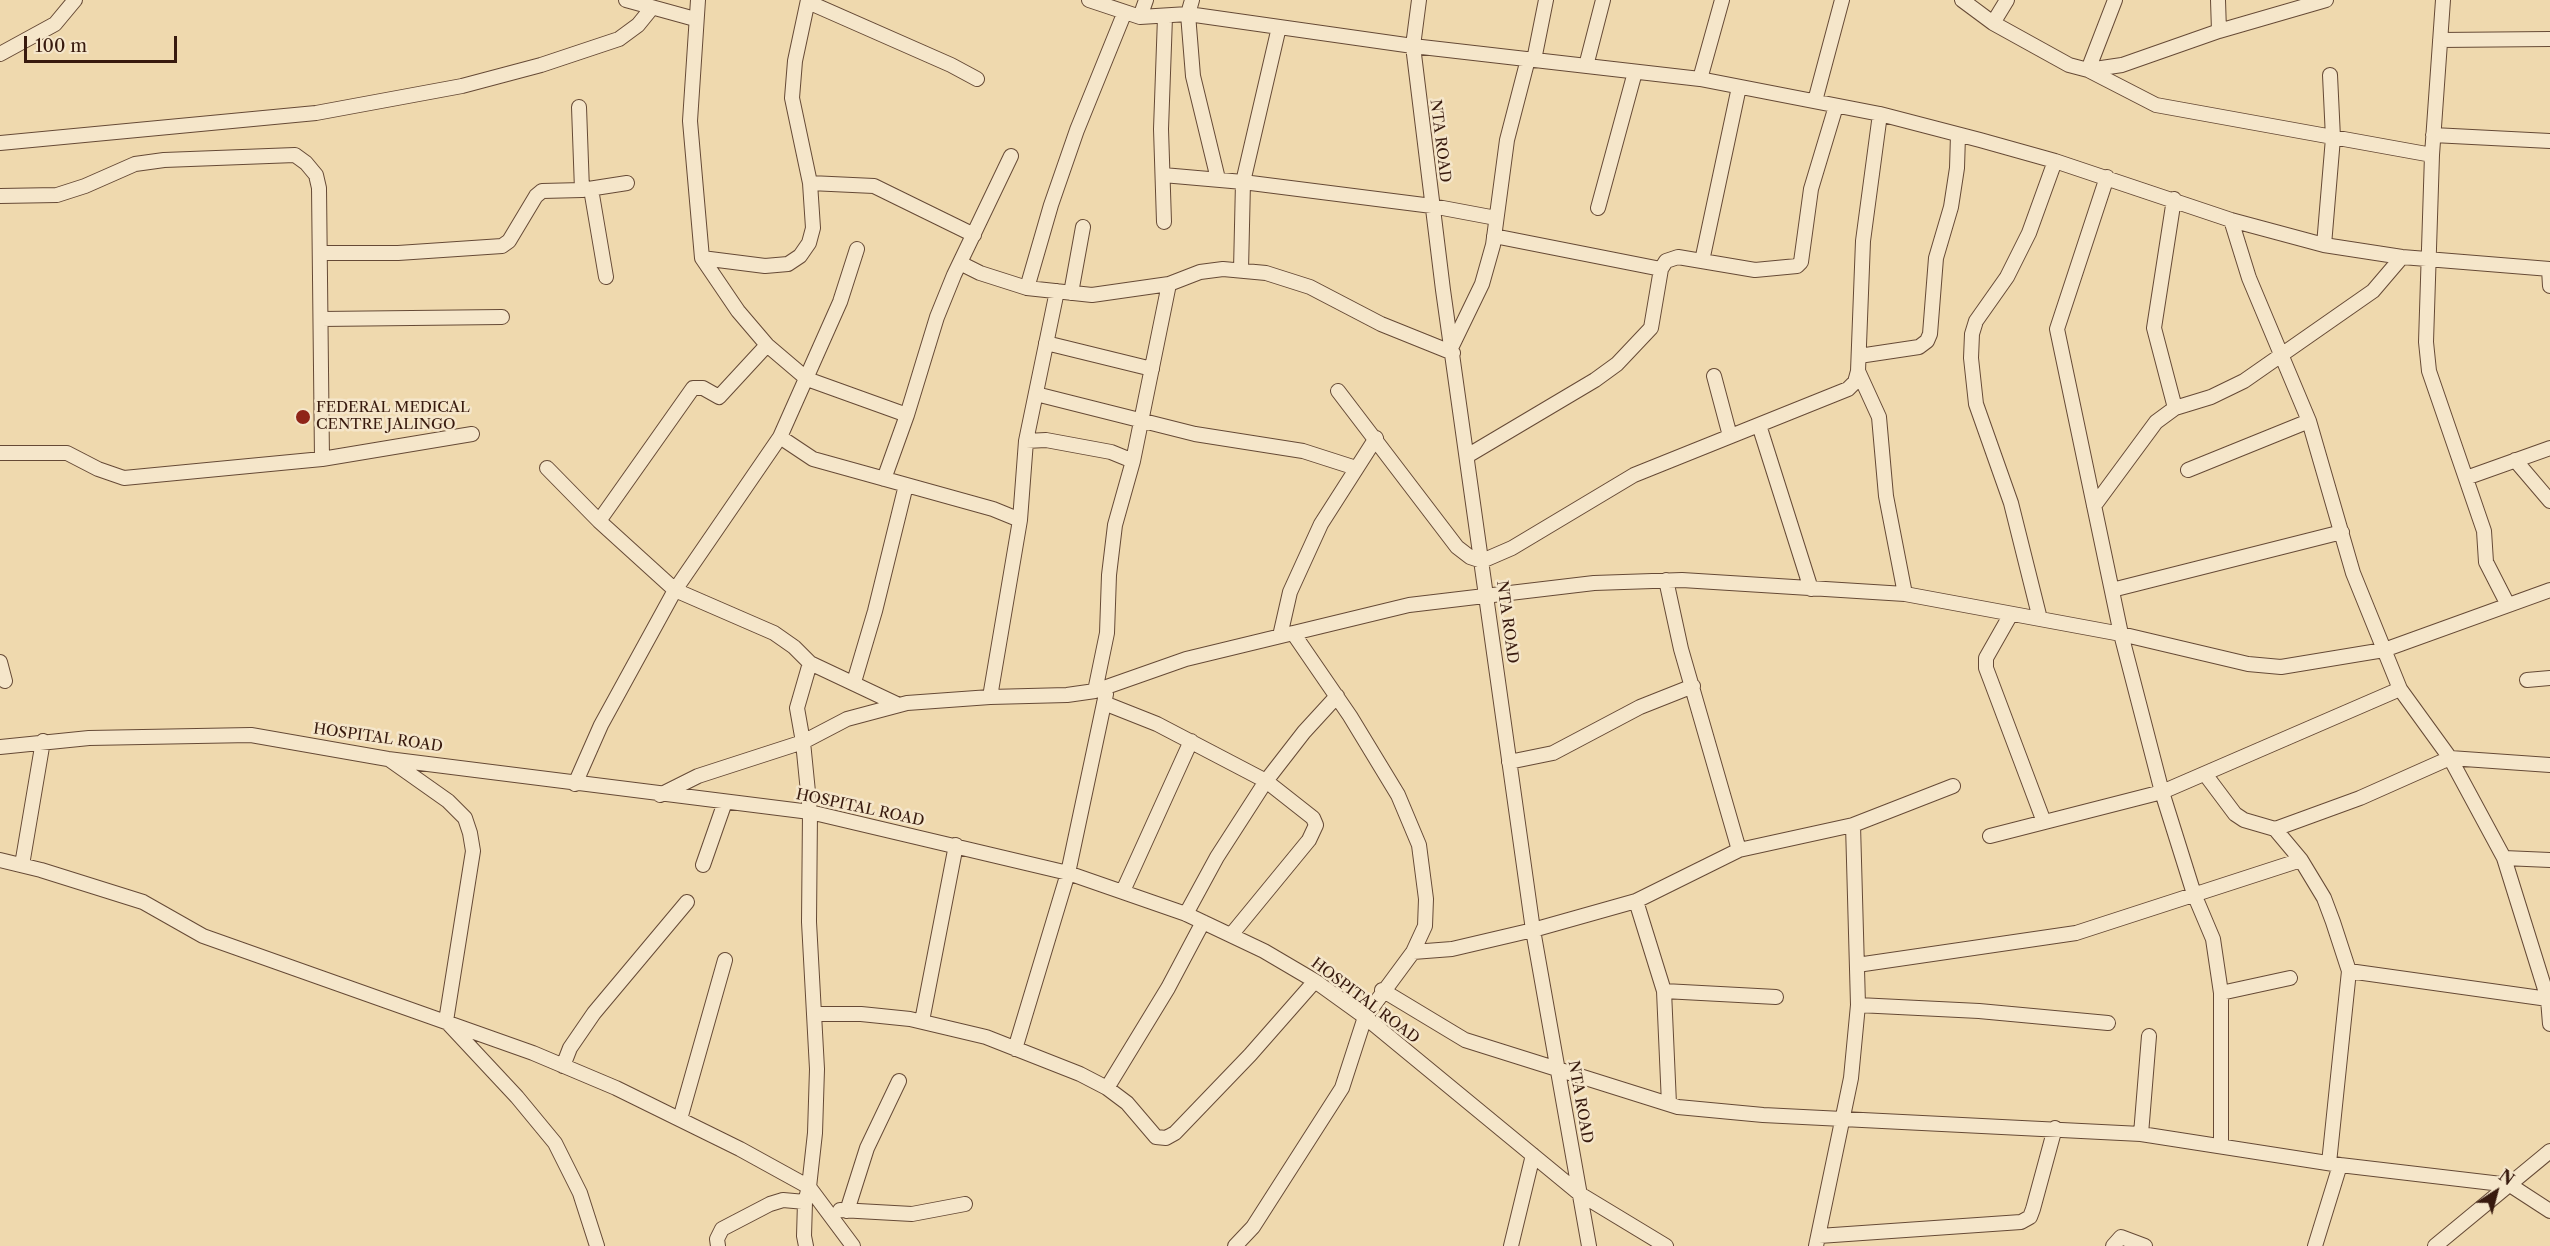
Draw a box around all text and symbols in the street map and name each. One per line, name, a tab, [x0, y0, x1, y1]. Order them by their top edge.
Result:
scale bar	[27, 24, 180, 62]
text: 100 m	[35, 35, 87, 57]
street label: NTA ROAD	[1426, 98, 1454, 184]
place label: FEDERAL MEDICAL CENTRE JALINGO	[316, 399, 470, 434]
marker: FEDERAL MEDICAL CENTRE JALINGO	[294, 408, 312, 426]
street label: NTA ROAD	[1492, 579, 1522, 665]
street label: HOSPITAL ROAD	[312, 720, 444, 756]
street label: HOSPITAL ROAD	[794, 786, 926, 830]
street label: HOSPITAL ROAD	[1307, 954, 1423, 1048]
street label: NTA ROAD	[1564, 1059, 1596, 1145]
north arrow	[2466, 1162, 2526, 1222]
text: N	[2495, 1165, 2518, 1190]

